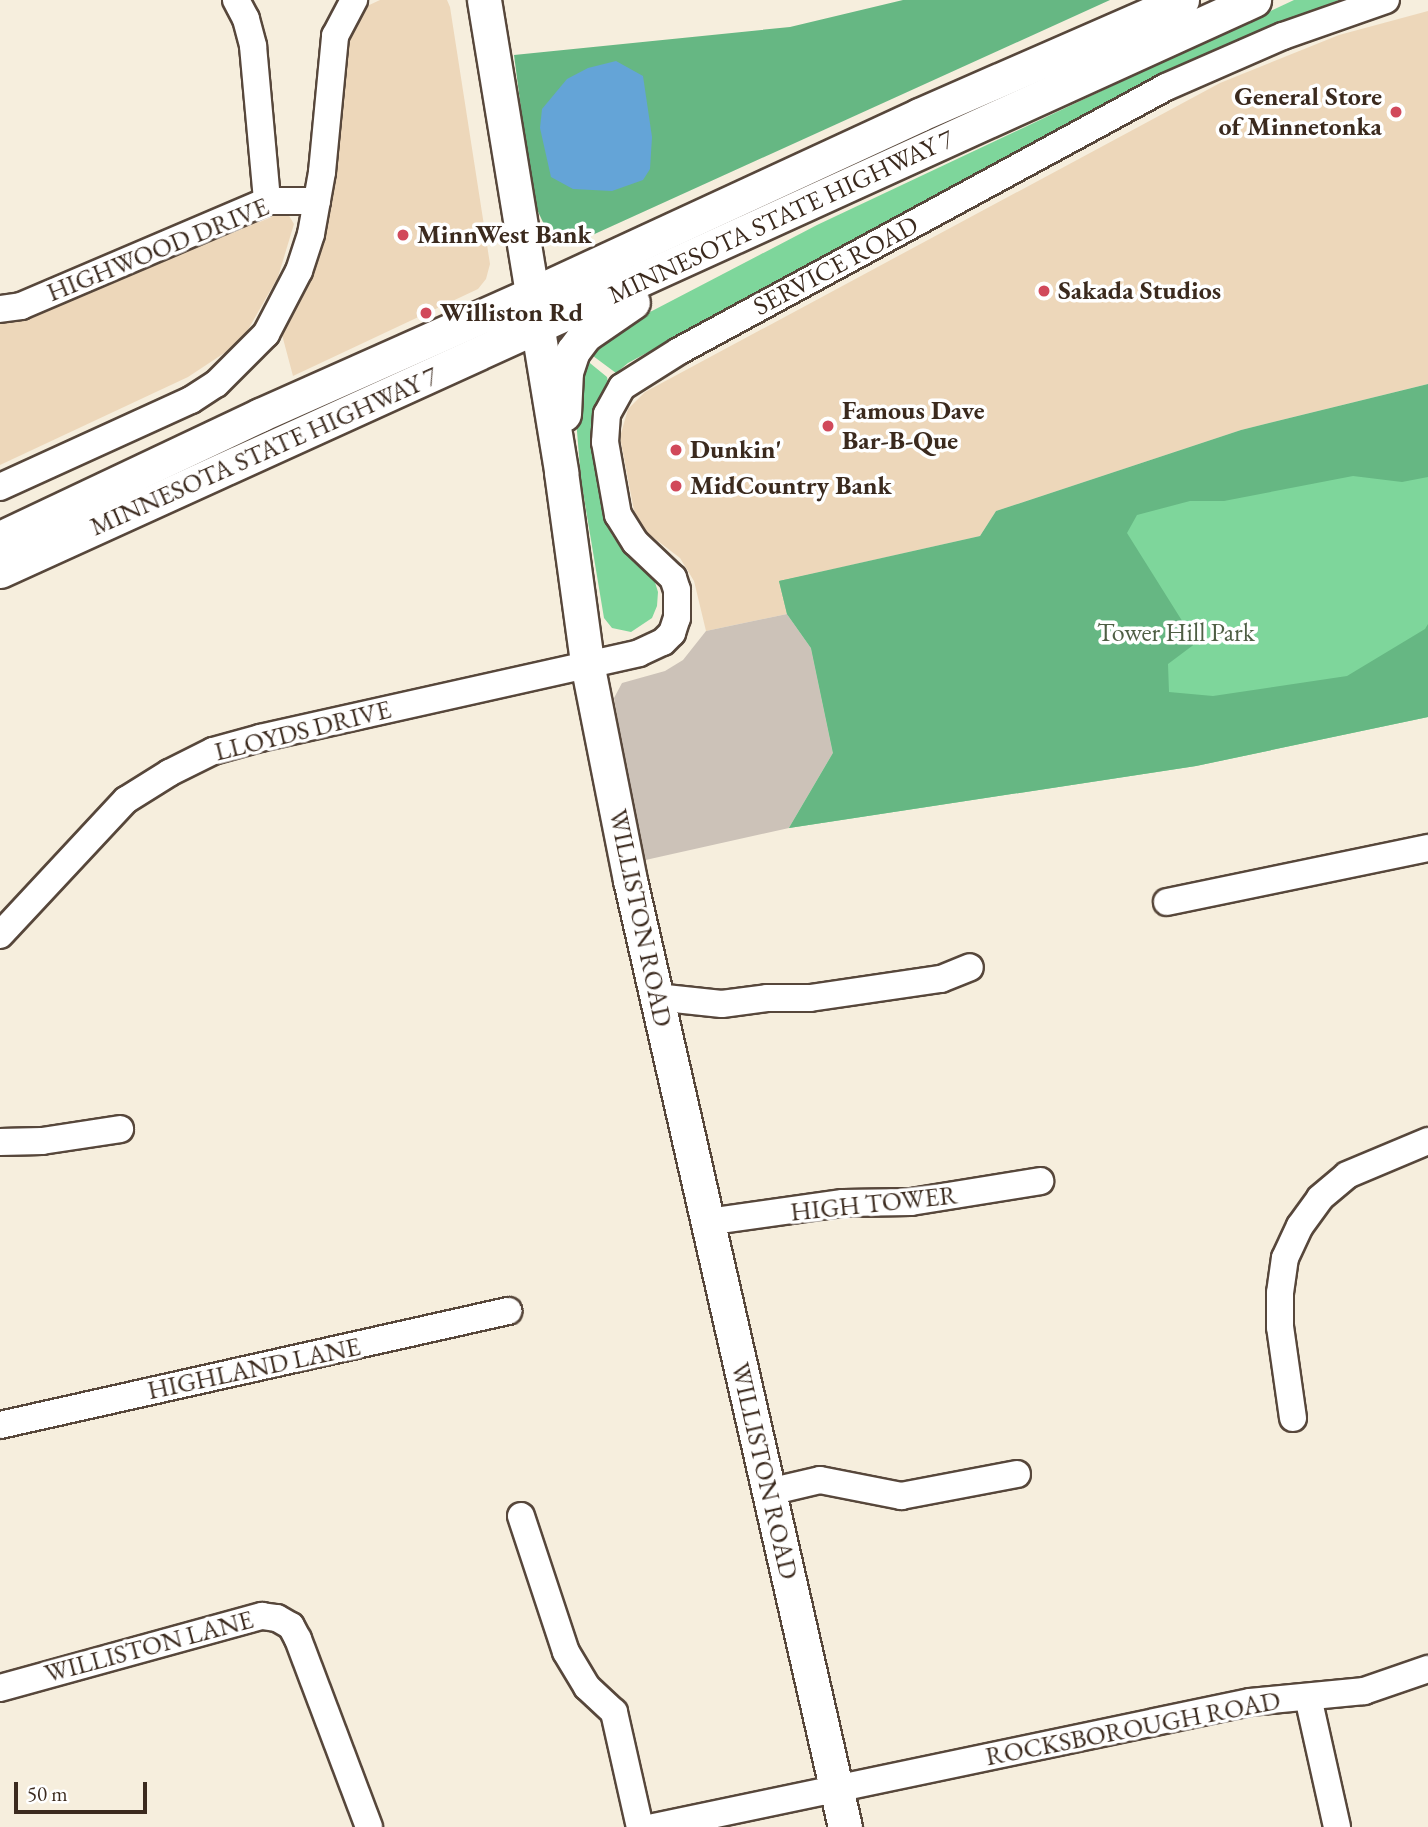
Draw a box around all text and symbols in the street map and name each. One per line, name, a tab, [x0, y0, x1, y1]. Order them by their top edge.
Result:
place label: General Store of Minnetonka	[1218, 81, 1382, 142]
marker: General Store of Minnetonka	[1388, 104, 1404, 120]
street label: MINNESOTA STATE HIGHWAY 7	[604, 123, 958, 311]
street label: HIGHWOOD DRIVE	[43, 191, 273, 309]
street label: SERVICE ROAD	[748, 209, 924, 323]
place label: MinnWest Bank	[417, 219, 592, 251]
marker: MinnWest Bank	[395, 227, 411, 243]
place label: Sakada Studios	[1058, 275, 1221, 307]
marker: Sakada Studios	[1036, 283, 1052, 299]
place label: Williston Rd	[440, 297, 583, 329]
marker: Williston Rd	[418, 305, 434, 321]
street label: MINNESOTA STATE HIGHWAY 7	[85, 361, 443, 543]
place label: Famous Dave Bar-B-Que	[842, 395, 985, 457]
marker: Famous Dave Bar-B-Que	[820, 418, 836, 434]
place label: Dunkin'	[690, 434, 782, 466]
marker: Dunkin'	[668, 442, 684, 458]
place label: MidCountry Bank	[690, 470, 892, 502]
marker: MidCountry Bank	[668, 478, 684, 494]
park label: Tower Hill Park	[1097, 617, 1255, 649]
street label: LLOYDS DRIVE	[212, 694, 394, 768]
street label: WILLISTON ROAD	[602, 806, 678, 1030]
street label: HIGH TOWER	[789, 1180, 959, 1228]
street label: HIGHLAND LANE	[145, 1331, 363, 1407]
street label: WILLISTON ROAD	[724, 1359, 804, 1583]
street label: WILLISTON LANE	[41, 1604, 257, 1690]
street label: ROCKSBOROUGH ROAD	[983, 1685, 1283, 1773]
scale bar	[18, 1768, 150, 1812]
text: 50 m	[27, 1780, 68, 1807]

